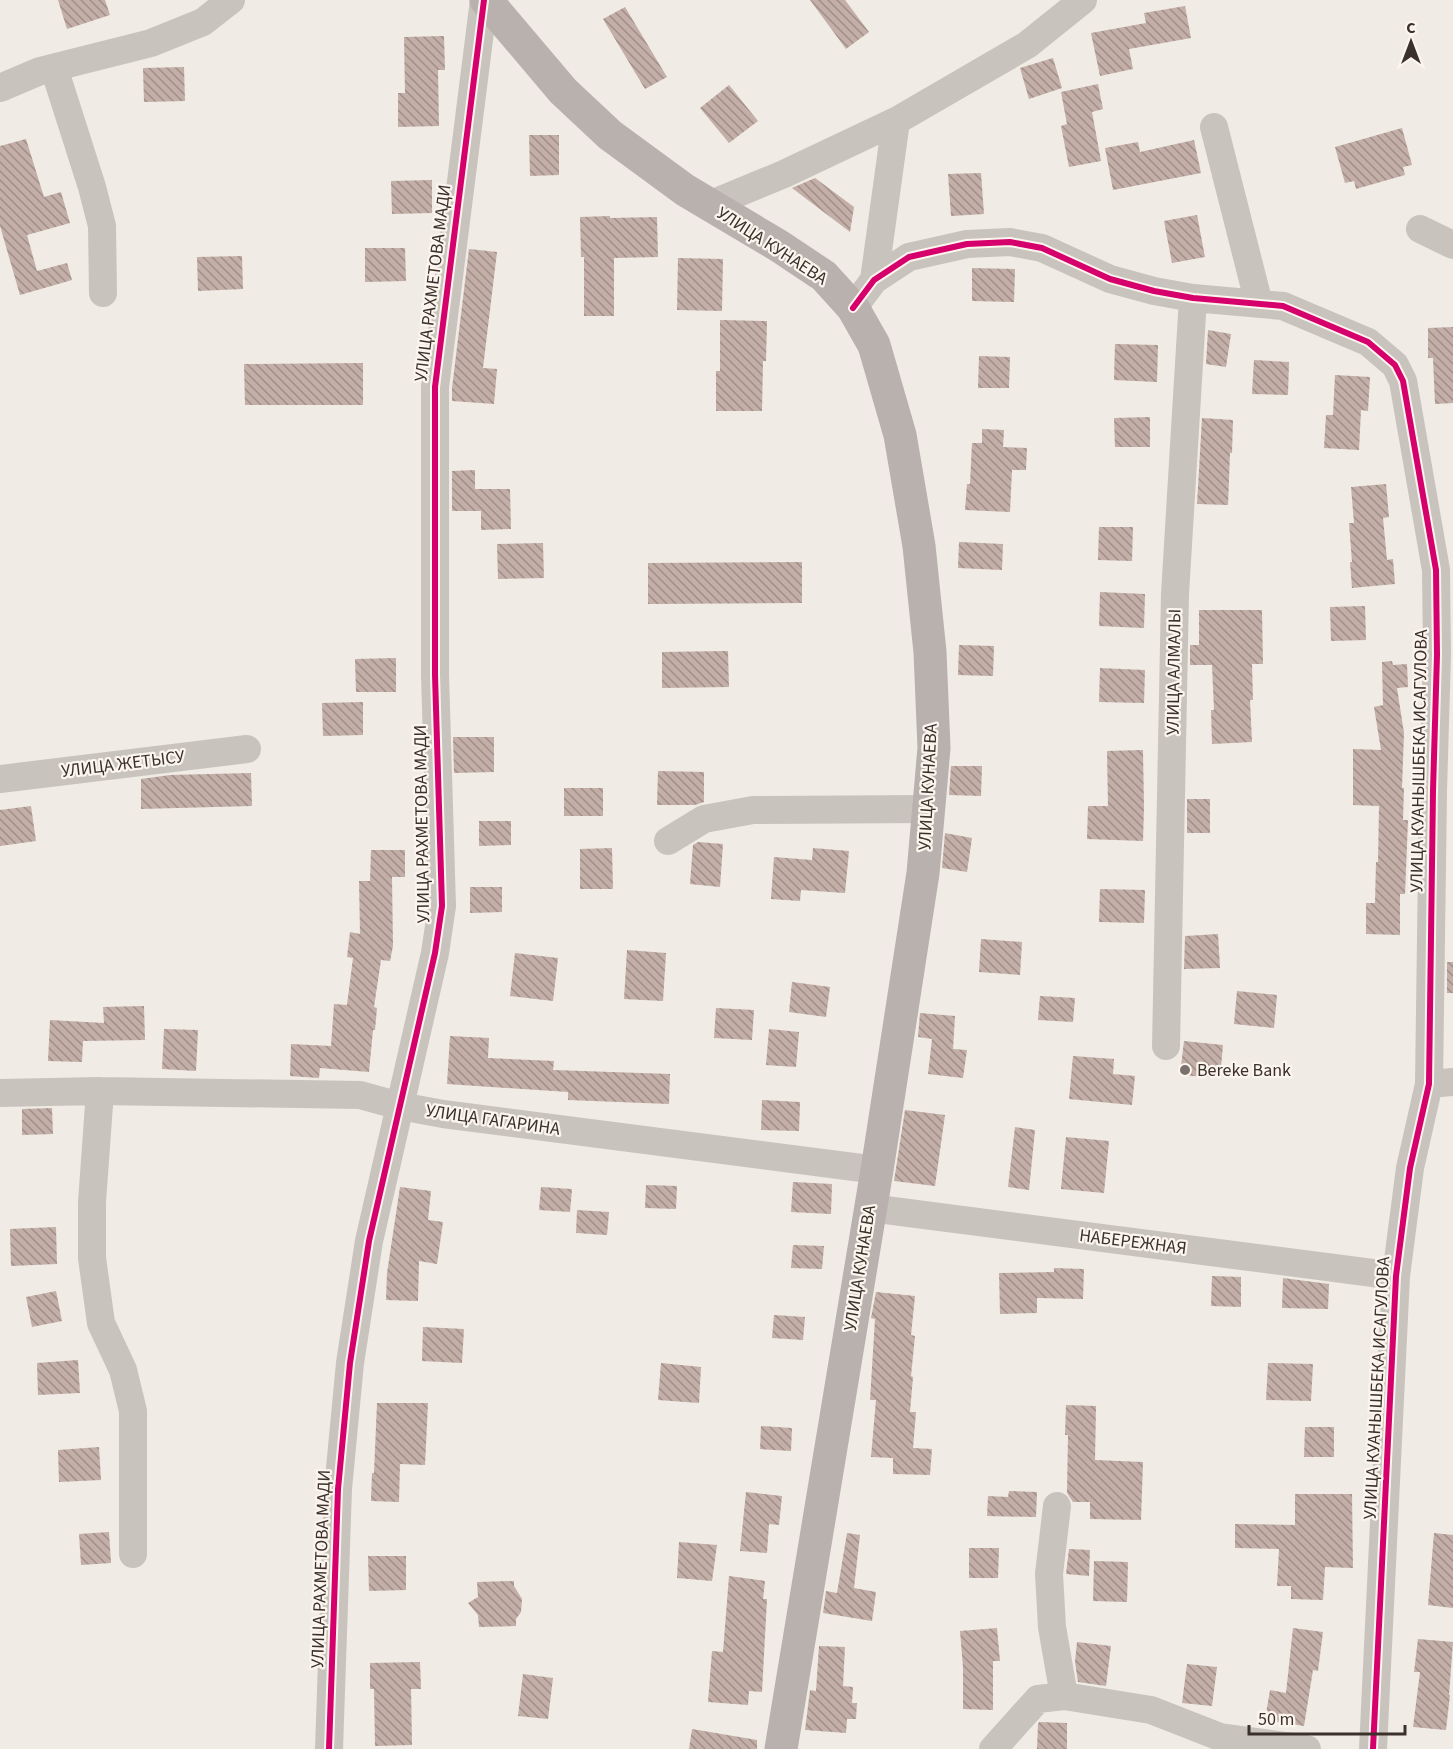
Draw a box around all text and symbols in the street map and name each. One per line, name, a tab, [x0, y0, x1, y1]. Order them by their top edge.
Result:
north arrow	[1381, 12, 1441, 72]
text: С	[1406, 17, 1416, 39]
street label: УЛИЦА РАХМЕТОВА МАДИ	[408, 183, 458, 383]
street label: УЛИЦА КУНАЕВА	[712, 201, 832, 291]
street label: УЛИЦА АЛМАЛЫ	[1160, 609, 1188, 735]
street label: УЛИЦА КУАНЫШБЕКА ИСАГУЛОВА	[1404, 629, 1434, 893]
street label: УЛИЦА КУНАЕВА	[912, 723, 944, 851]
street label: УЛИЦА РАХМЕТОВА МАДИ	[408, 725, 436, 923]
street label: УЛИЦА ЖЕТЫСУ	[60, 744, 187, 784]
place label: Bereke Bank	[1197, 1058, 1291, 1083]
marker: Bereke Bank	[1178, 1063, 1192, 1077]
street label: УЛИЦА ГАГАРИНА	[424, 1098, 562, 1142]
street label: УЛИЦА КУНАЕВА	[838, 1203, 882, 1333]
street label: НАБЕРЕЖНАЯ	[1078, 1223, 1188, 1261]
street label: УЛИЦА КУАНЫШБЕКА ИСАГУЛОВА	[1358, 1256, 1396, 1520]
street label: УЛИЦА РАХМЕТОВА МАДИ	[305, 1469, 337, 1669]
scale bar	[1249, 1698, 1405, 1736]
text: 50 m	[1258, 1707, 1294, 1732]

